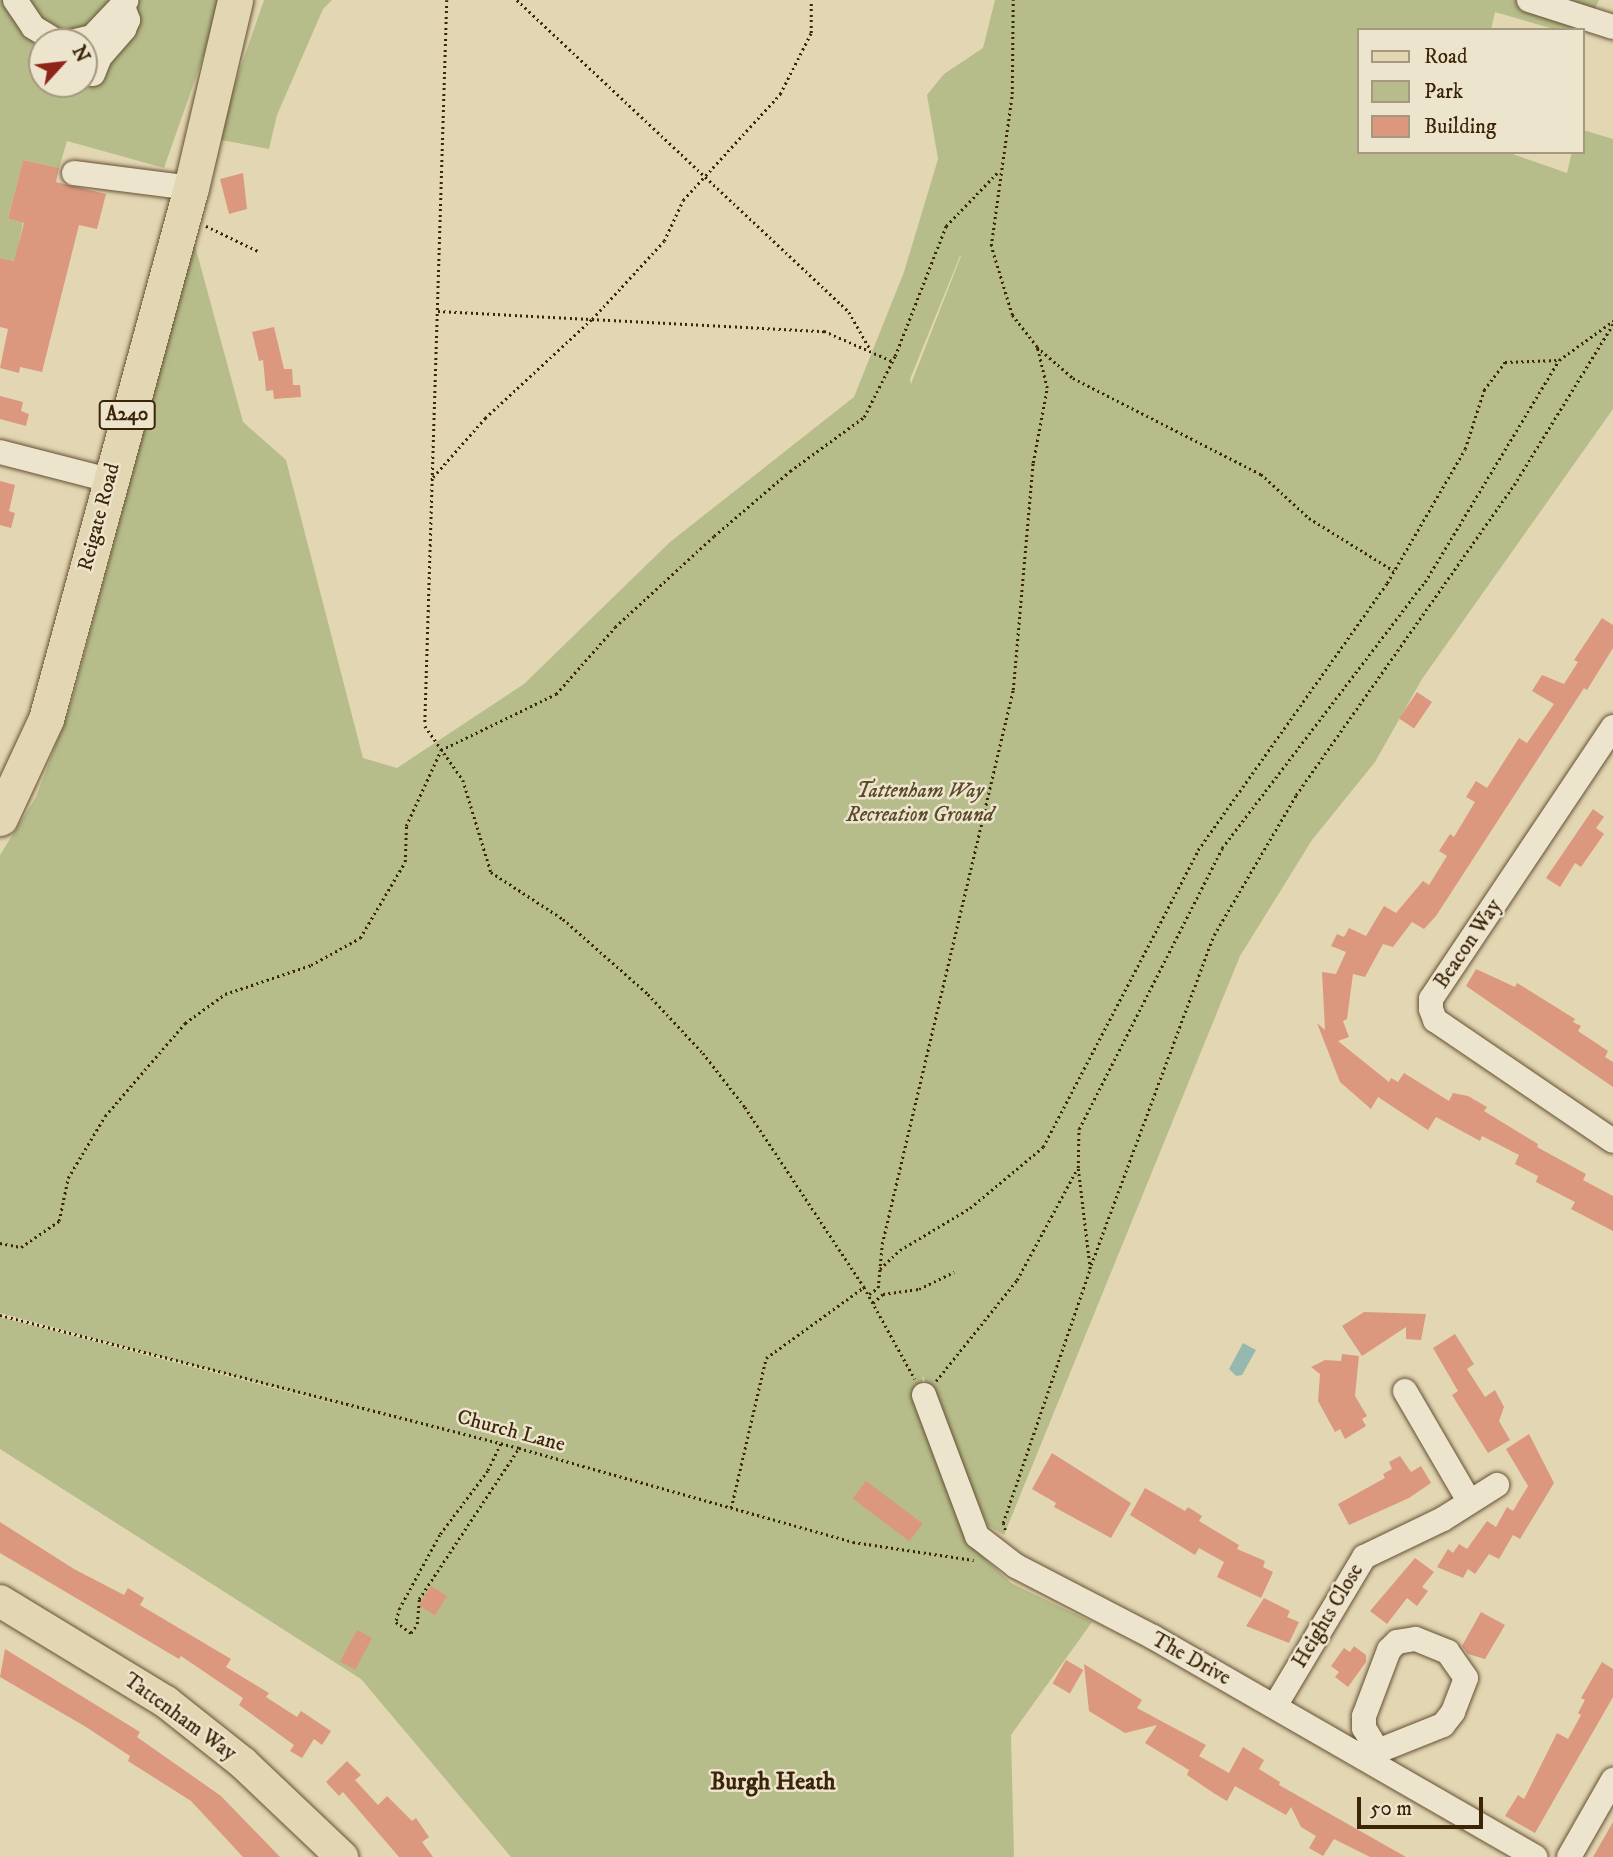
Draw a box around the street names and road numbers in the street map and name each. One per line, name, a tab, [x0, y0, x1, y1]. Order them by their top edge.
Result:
road number: A240	[97, 400, 157, 430]
street label: Reigate Road	[73, 460, 125, 574]
street label: Beacon Way	[1429, 895, 1507, 993]
street label: Church Lane	[454, 1404, 568, 1458]
street label: Heights Close	[1287, 1559, 1369, 1673]
street label: The Drive	[1147, 1627, 1235, 1691]
street label: Tattenham Way	[119, 1668, 241, 1766]

